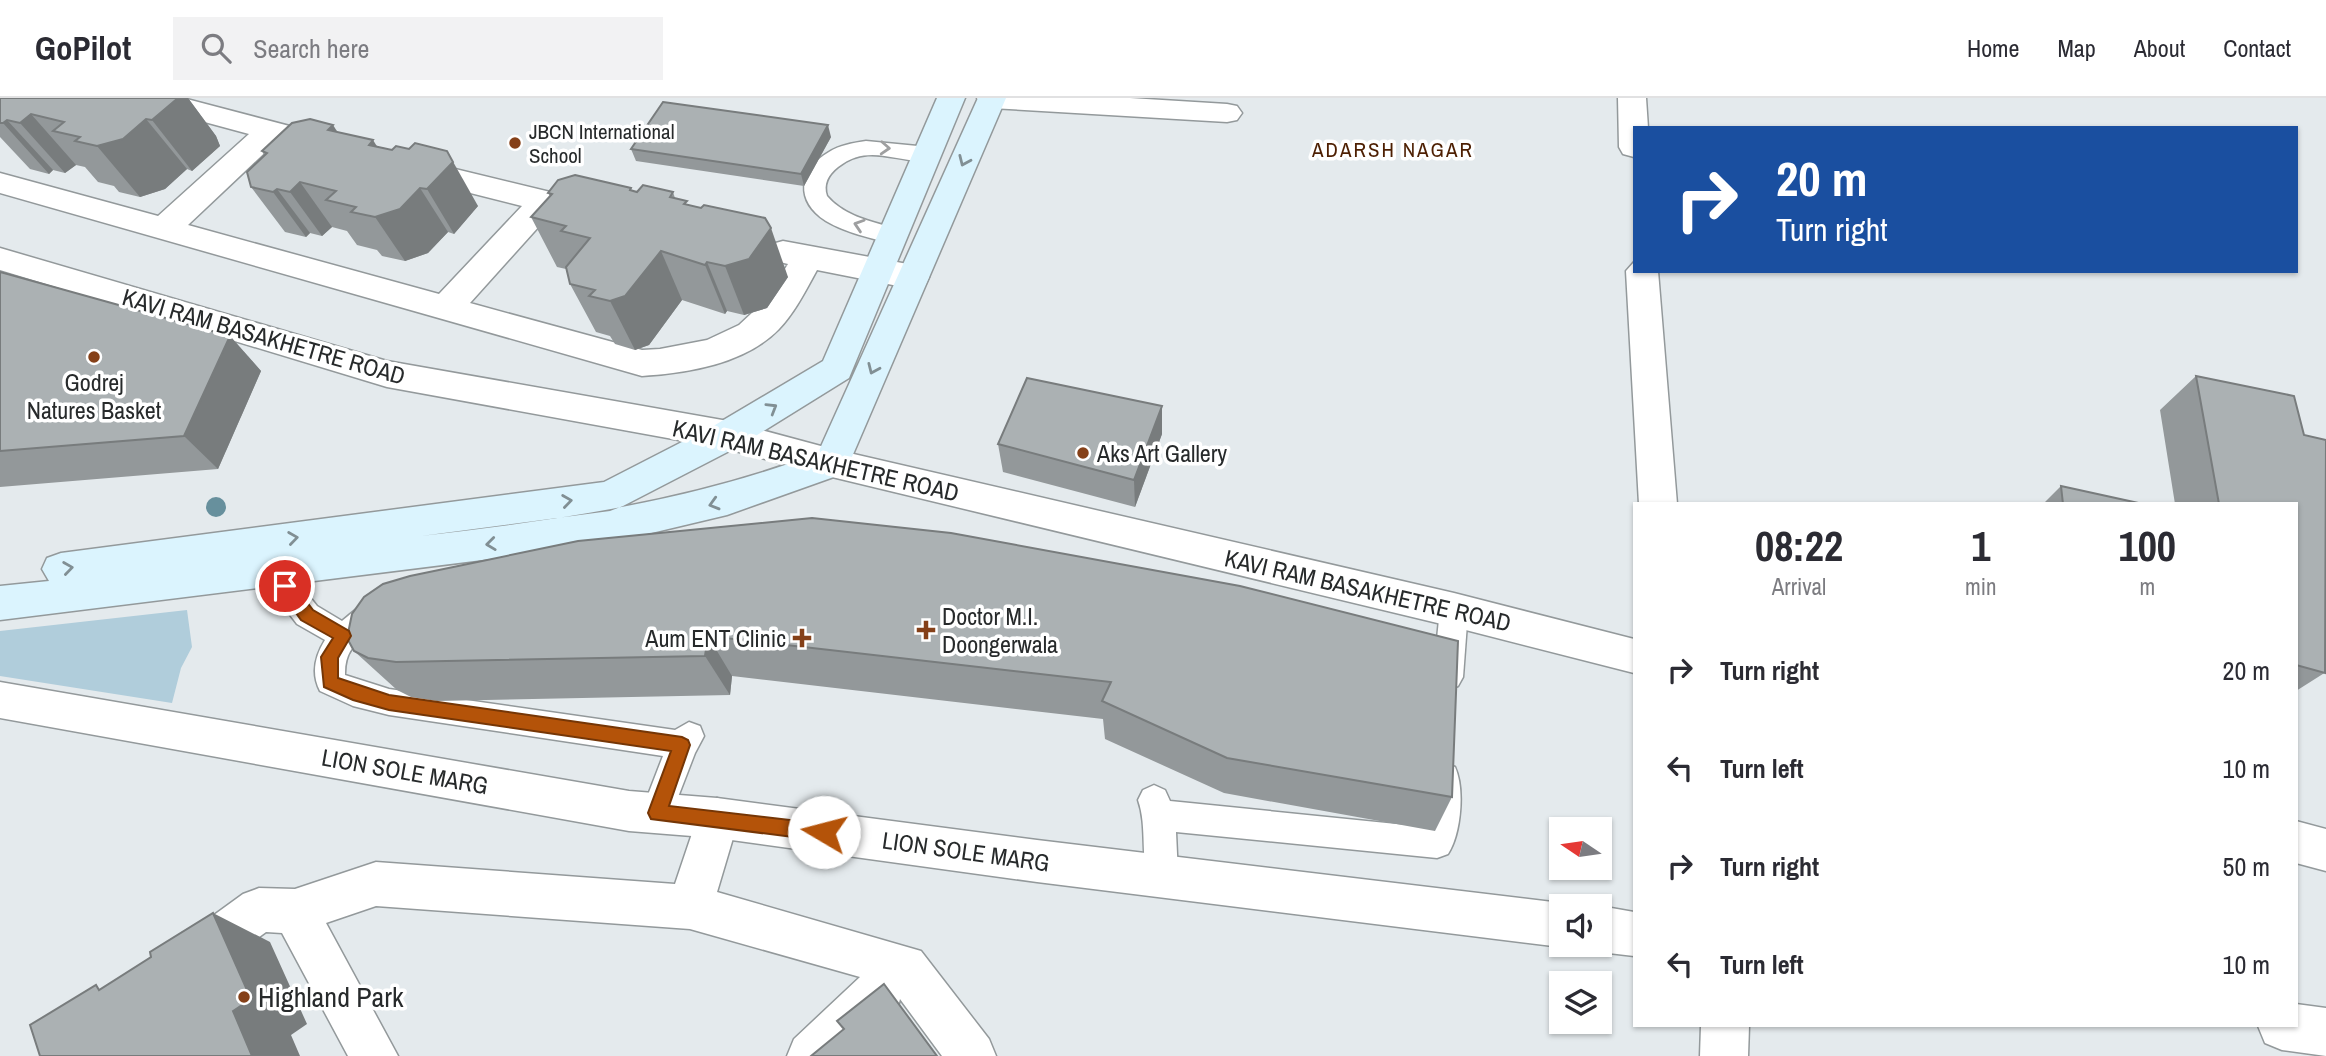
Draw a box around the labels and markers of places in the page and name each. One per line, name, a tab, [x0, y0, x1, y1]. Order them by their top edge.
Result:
place label: JBCN International School	[529, 117, 675, 170]
marker: JBCN International School	[507, 135, 523, 151]
marker: Godrej Natures Basket	[86, 349, 102, 365]
place label: Godrej Natures Basket	[27, 366, 162, 426]
place label: Aks Art Gallery	[1096, 437, 1227, 469]
marker: Aks Art Gallery	[1075, 445, 1091, 461]
pin	[255, 556, 315, 616]
place label: Doctor M.I. Doongerwala	[942, 600, 1058, 660]
marker: Doctor M.I. Doongerwala	[916, 620, 936, 640]
place label: Aum ENT Clinic	[644, 622, 786, 654]
marker: Aum ENT Clinic	[792, 628, 812, 648]
place label: Highland Park	[258, 978, 404, 1016]
marker: Highland Park	[236, 989, 252, 1005]

